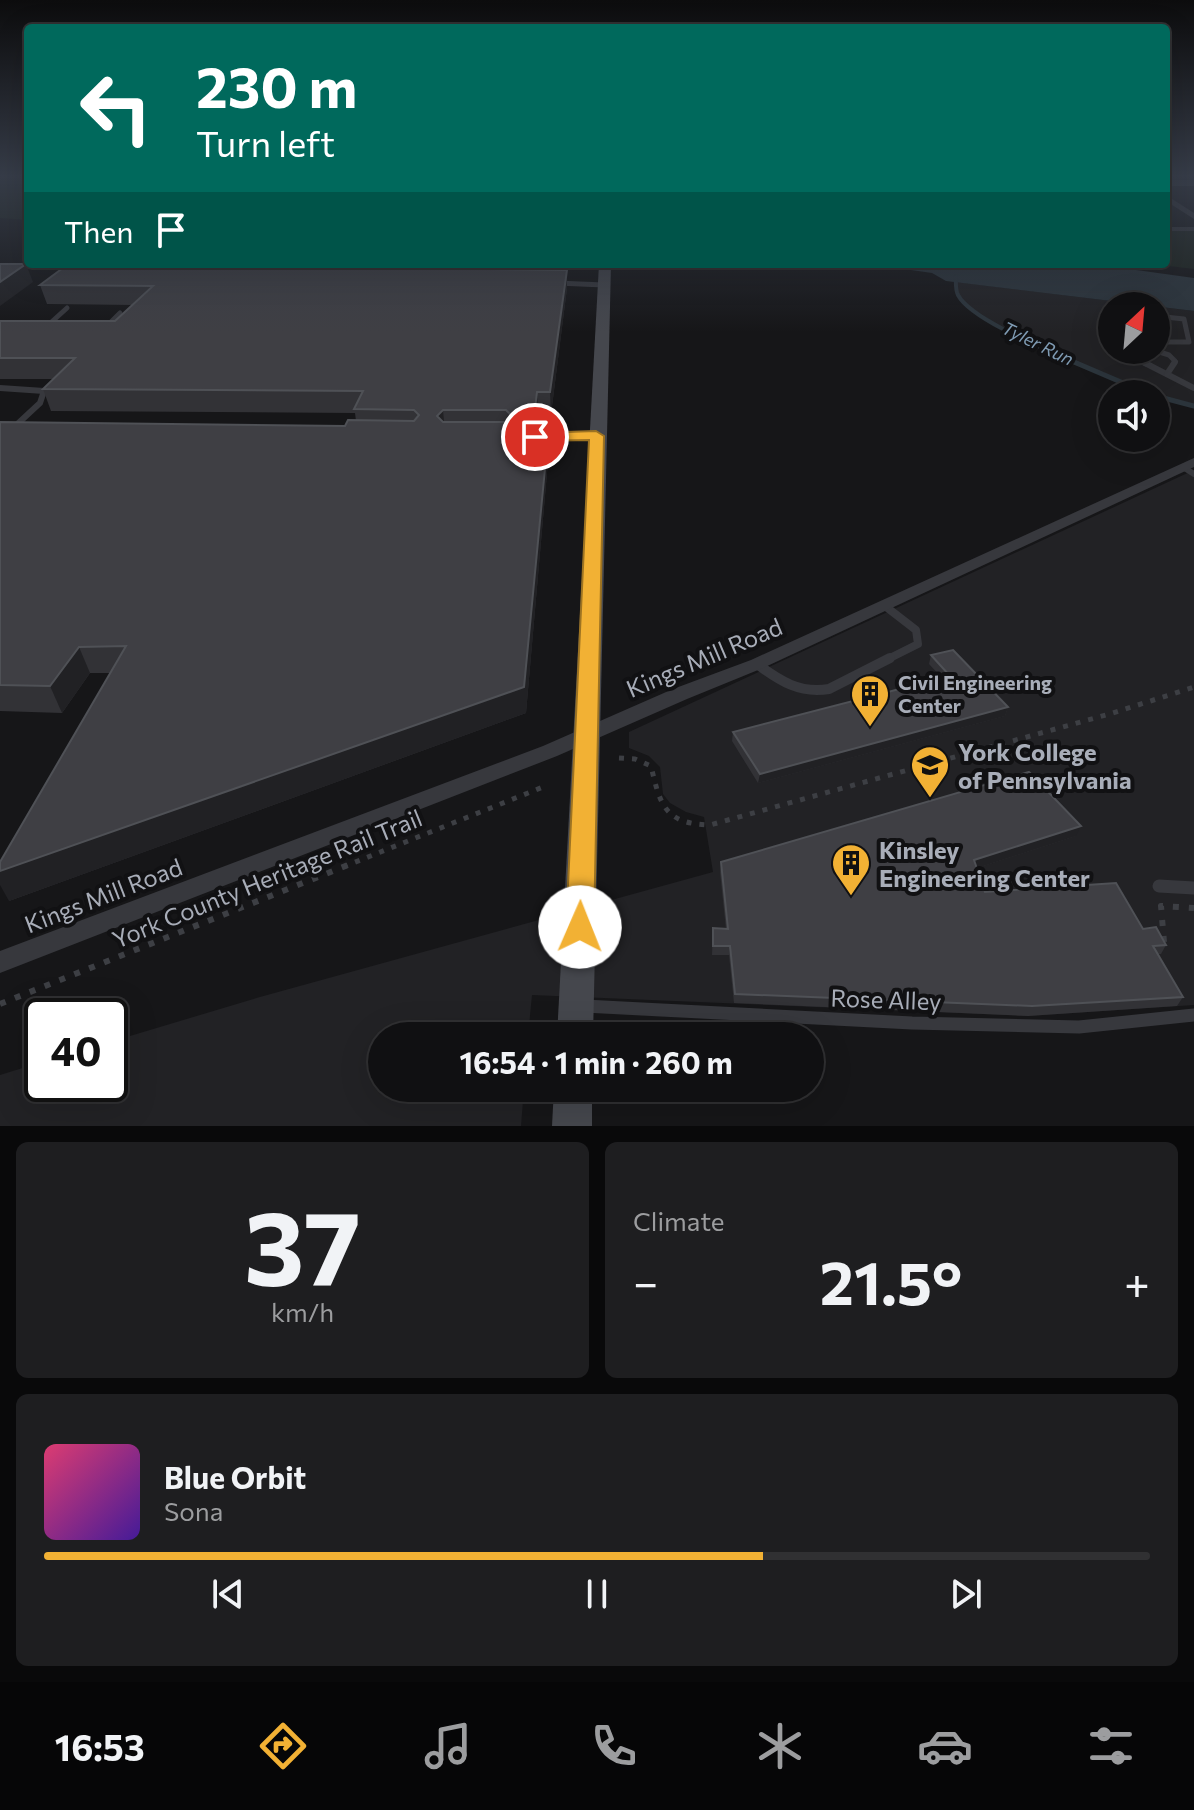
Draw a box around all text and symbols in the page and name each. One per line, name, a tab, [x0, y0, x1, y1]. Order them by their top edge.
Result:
text: 230 m	[196, 51, 357, 120]
icon: left	[64, 56, 168, 160]
text: Turn left	[196, 120, 335, 164]
icon: arrive	[149, 208, 193, 252]
text: Then	[64, 212, 133, 249]
north arrow	[1098, 292, 1170, 364]
map controls	[1098, 292, 1170, 452]
water label: Tyler Run	[999, 316, 1077, 370]
button: sound	[1098, 380, 1170, 452]
pin	[501, 403, 569, 471]
icon: arrive	[513, 415, 557, 459]
street label: Kings Mill Road	[622, 611, 786, 703]
place label: Civil Engineering Center	[898, 670, 1052, 717]
building icon: Civil Engineering Center	[849, 673, 891, 728]
place label: York College of Pennsylvania	[958, 737, 1132, 794]
school or university icon: York College of Pennsylvania	[909, 744, 951, 799]
street label: York County Heritage Rail Trail	[108, 802, 426, 954]
place label: Kinsley Engineering Center	[879, 835, 1090, 892]
building icon: Kinsley Engineering Center	[830, 842, 872, 897]
street label: Kings Mill Road	[20, 852, 186, 938]
position arrow	[538, 885, 622, 969]
street label: Rose Alley	[830, 983, 942, 1015]
speed limit sign: 40	[24, 998, 128, 1102]
text: 16:54 · 1 min · 260 m	[459, 1043, 733, 1080]
text: 37	[244, 1180, 361, 1307]
text: Climate	[633, 1205, 725, 1236]
text: 21.5°	[820, 1244, 962, 1317]
text: −	[633, 1254, 658, 1308]
text: +	[1124, 1254, 1150, 1308]
text: km/h	[271, 1296, 334, 1327]
text: Blue Orbit	[164, 1458, 306, 1495]
text: Sona	[164, 1495, 223, 1526]
icon: previous	[206, 1572, 250, 1616]
icon: pause	[575, 1572, 619, 1616]
icon: next	[944, 1572, 988, 1616]
icon: directions	[255, 1718, 311, 1774]
icon: music	[420, 1718, 476, 1774]
icon: phone	[586, 1718, 642, 1774]
icon: climate	[752, 1718, 808, 1774]
icon: car	[917, 1718, 973, 1774]
icon: filters	[1083, 1718, 1139, 1774]
text: 16:53	[55, 1724, 145, 1768]

